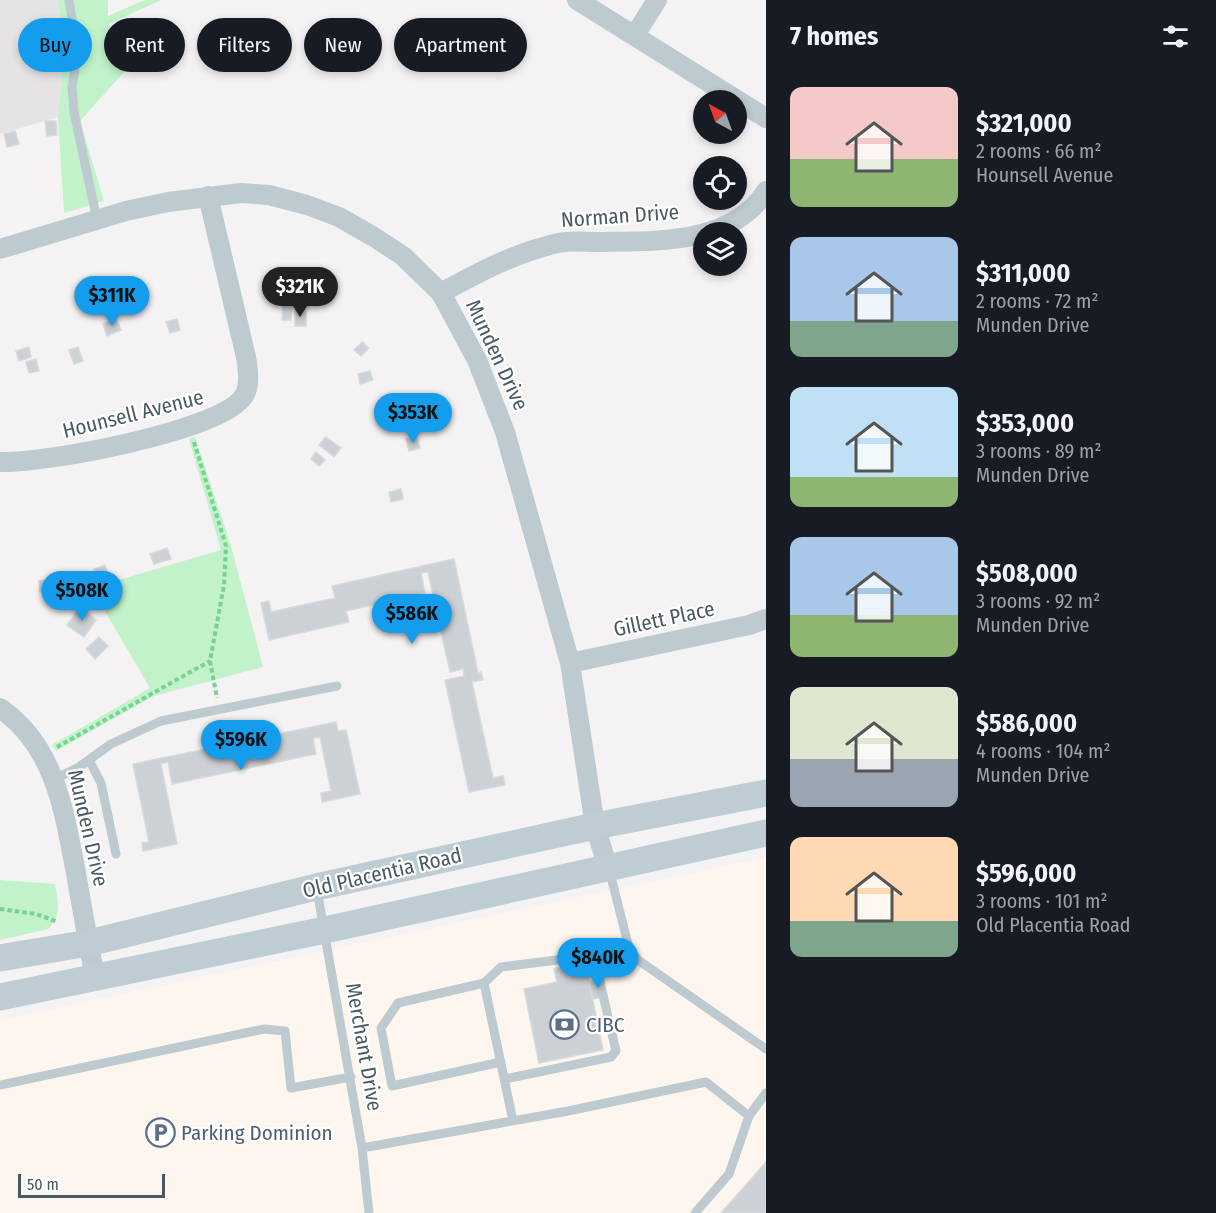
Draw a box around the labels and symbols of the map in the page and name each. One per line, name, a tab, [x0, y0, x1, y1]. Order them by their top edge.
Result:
north arrow	[693, 90, 747, 144]
street label: Norman Drive	[560, 199, 680, 233]
pin: $321K	[258, 267, 342, 318]
pin: $311K	[70, 276, 154, 327]
street label: Munden Drive	[460, 296, 534, 414]
street label: Hounsell Avenue	[60, 384, 206, 444]
pin: $353K	[371, 393, 455, 444]
pin: $508K	[40, 571, 124, 622]
pin: $586K	[370, 594, 454, 645]
street label: Gillett Place	[611, 596, 717, 642]
pin: $596K	[199, 720, 283, 771]
street label: Munden Drive	[62, 767, 114, 889]
street label: Old Placentia Road	[300, 842, 464, 904]
pin: $840K	[556, 938, 640, 989]
street label: Merchant Drive	[340, 981, 388, 1113]
bank icon: CIBC	[549, 1009, 581, 1041]
place label: CIBC	[586, 1012, 625, 1038]
parking icon: Parking Dominion	[144, 1117, 176, 1149]
place label: Parking Dominion	[181, 1120, 333, 1146]
scale bar	[18, 1171, 165, 1198]

